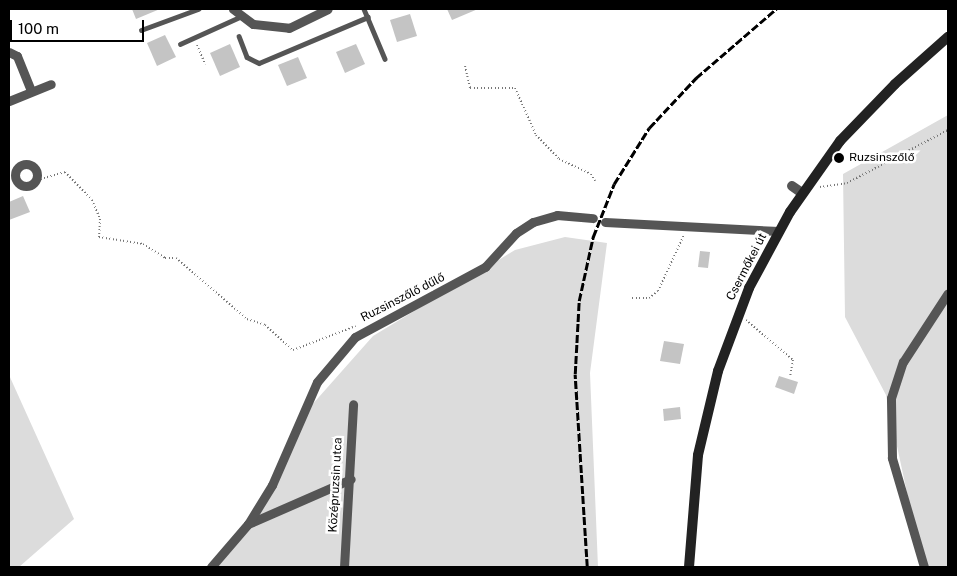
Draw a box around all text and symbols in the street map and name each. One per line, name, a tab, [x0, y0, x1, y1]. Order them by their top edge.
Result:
scale bar	[12, 10, 146, 42]
text: 100 m	[18, 20, 59, 37]
place label: Ruzsinszőlő	[849, 151, 914, 165]
marker: Ruzsinszőlő	[833, 152, 845, 164]
street label: Csermőkei út	[724, 231, 770, 303]
street label: Ruzsinszőlő dűlő	[358, 271, 448, 325]
street label: Középruzsin utca	[326, 437, 346, 533]

